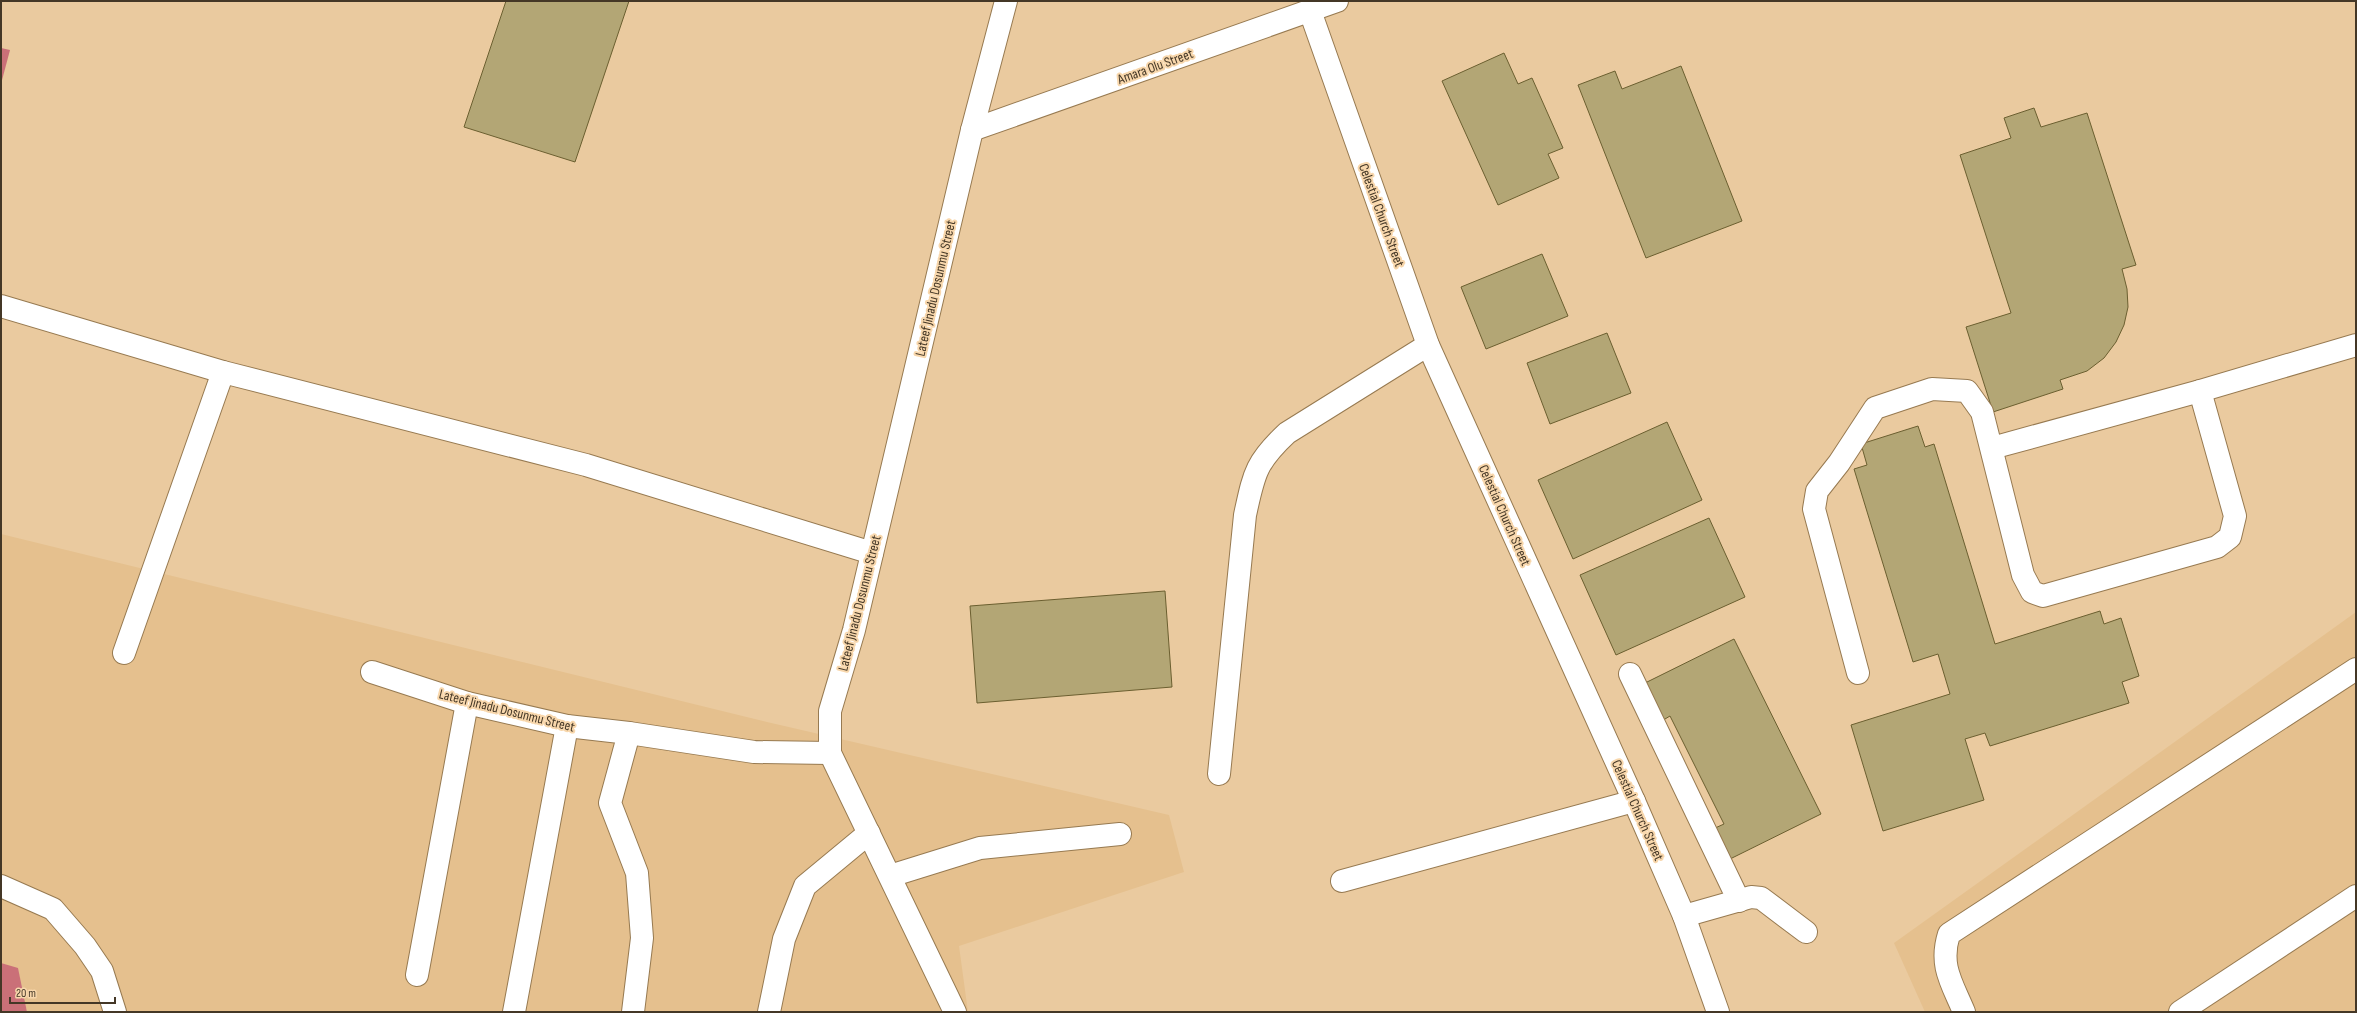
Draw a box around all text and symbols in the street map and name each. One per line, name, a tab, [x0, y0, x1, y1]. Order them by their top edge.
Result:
street label: Amara Olu Street	[1114, 45, 1195, 88]
street label: Celestial Church Street	[1355, 161, 1408, 269]
street label: Lateef Jinadu Dosunmu Street	[912, 218, 959, 358]
street label: Celestial Church Street	[1475, 462, 1534, 568]
street label: Lateef Jinadu Dosunmu Street	[834, 534, 885, 673]
street label: Lateef Jinadu Dosunmu Street	[437, 685, 576, 736]
street label: Celestial Church Street	[1608, 757, 1667, 863]
scale bar	[10, 979, 115, 1005]
text: 20 m	[16, 986, 36, 1001]

